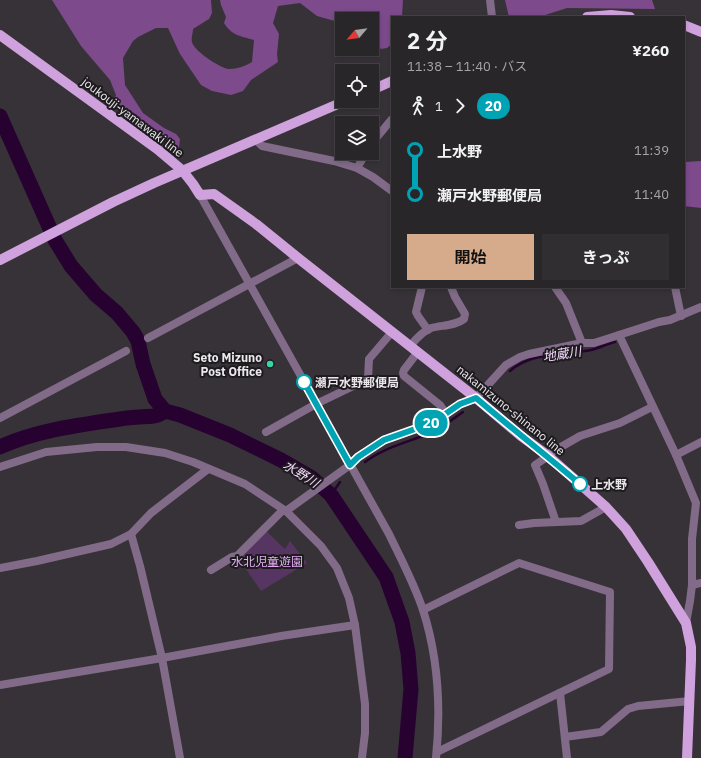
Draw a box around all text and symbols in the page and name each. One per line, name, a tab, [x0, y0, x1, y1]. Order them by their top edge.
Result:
north arrow	[335, 12, 379, 56]
map controls	[335, 12, 379, 160]
text: 2 分	[407, 26, 447, 55]
text: ¥260	[632, 41, 669, 60]
text: 11:38 – 11:40 · バス	[407, 58, 527, 75]
button: locate	[335, 64, 379, 108]
street label: joukouji-yamawaki line	[79, 74, 187, 160]
icon: walk	[407, 95, 429, 117]
icon: forward	[449, 95, 471, 117]
text: 20	[485, 97, 502, 115]
text: 1	[435, 98, 443, 115]
button: layers	[335, 116, 379, 160]
text: 上水野	[437, 142, 482, 161]
text: 11:39	[634, 142, 669, 159]
text: 瀬戸水野郵便局	[437, 186, 542, 205]
text: 11:40	[634, 186, 669, 203]
button: 開始	[407, 234, 534, 280]
button: きっぷ	[542, 234, 669, 280]
water label: 地蔵川	[541, 342, 585, 365]
place label: Seto Mizuno Post Office	[193, 350, 262, 379]
marker: Seto Mizuno Post Office	[265, 359, 275, 369]
street label: nakamizuno-shinano line	[454, 362, 569, 459]
marker: 瀬戸水野郵便局	[296, 374, 312, 390]
place label: 瀬戸水野郵便局	[315, 375, 399, 390]
line badge: 20	[413, 410, 449, 436]
text: 20	[423, 414, 439, 432]
water label: 水野川	[280, 456, 324, 493]
marker: 上水野	[572, 476, 588, 492]
place label: 上水野	[591, 477, 627, 492]
park label: 水北児童遊園	[231, 554, 303, 569]

